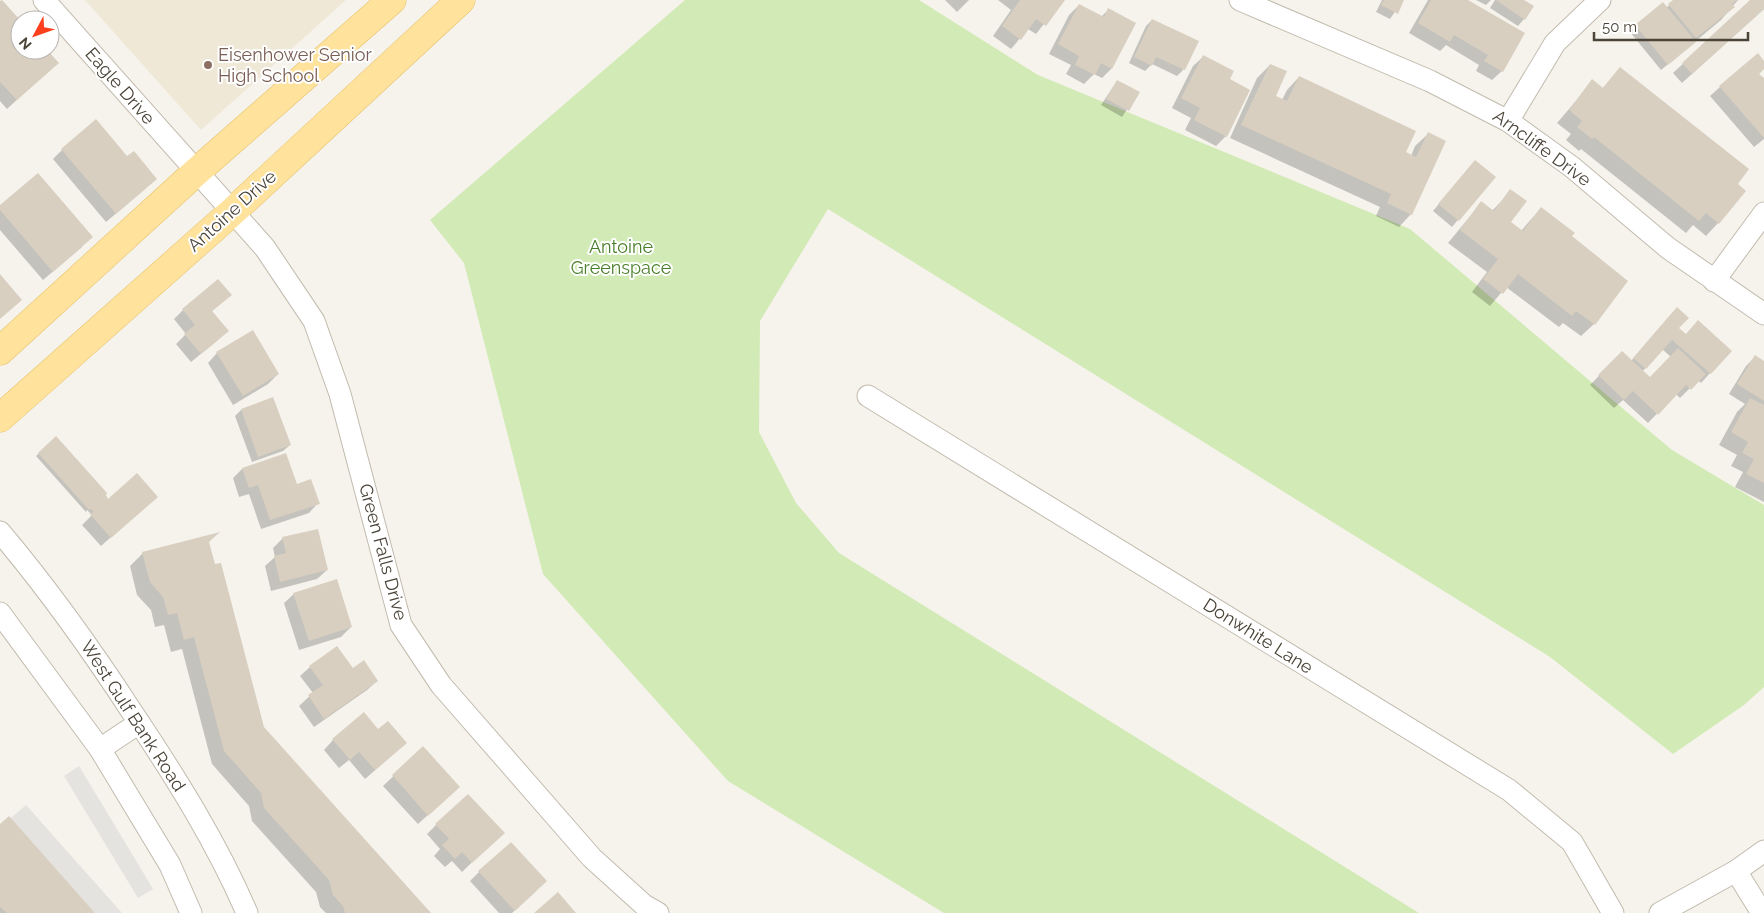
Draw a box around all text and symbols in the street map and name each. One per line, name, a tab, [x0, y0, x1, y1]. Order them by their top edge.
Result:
north arrow	[10, 10, 60, 60]
scale bar	[1594, 10, 1748, 42]
text: 50 m	[1602, 18, 1637, 36]
text: N	[16, 34, 35, 53]
street label: Eagle Drive	[81, 43, 160, 129]
place label: Eisenhower Senior High School	[218, 44, 372, 86]
marker: Eisenhower Senior High School	[202, 59, 214, 71]
street label: Arncliffe Drive	[1489, 105, 1596, 190]
street label: Antoine Drive	[183, 165, 281, 256]
park label: Antoine Greenspace	[571, 236, 672, 278]
street label: Green Falls Drive	[355, 481, 412, 623]
street label: Donwhite Lane	[1200, 593, 1317, 678]
street label: West Gulf Bank Road	[77, 636, 190, 795]

